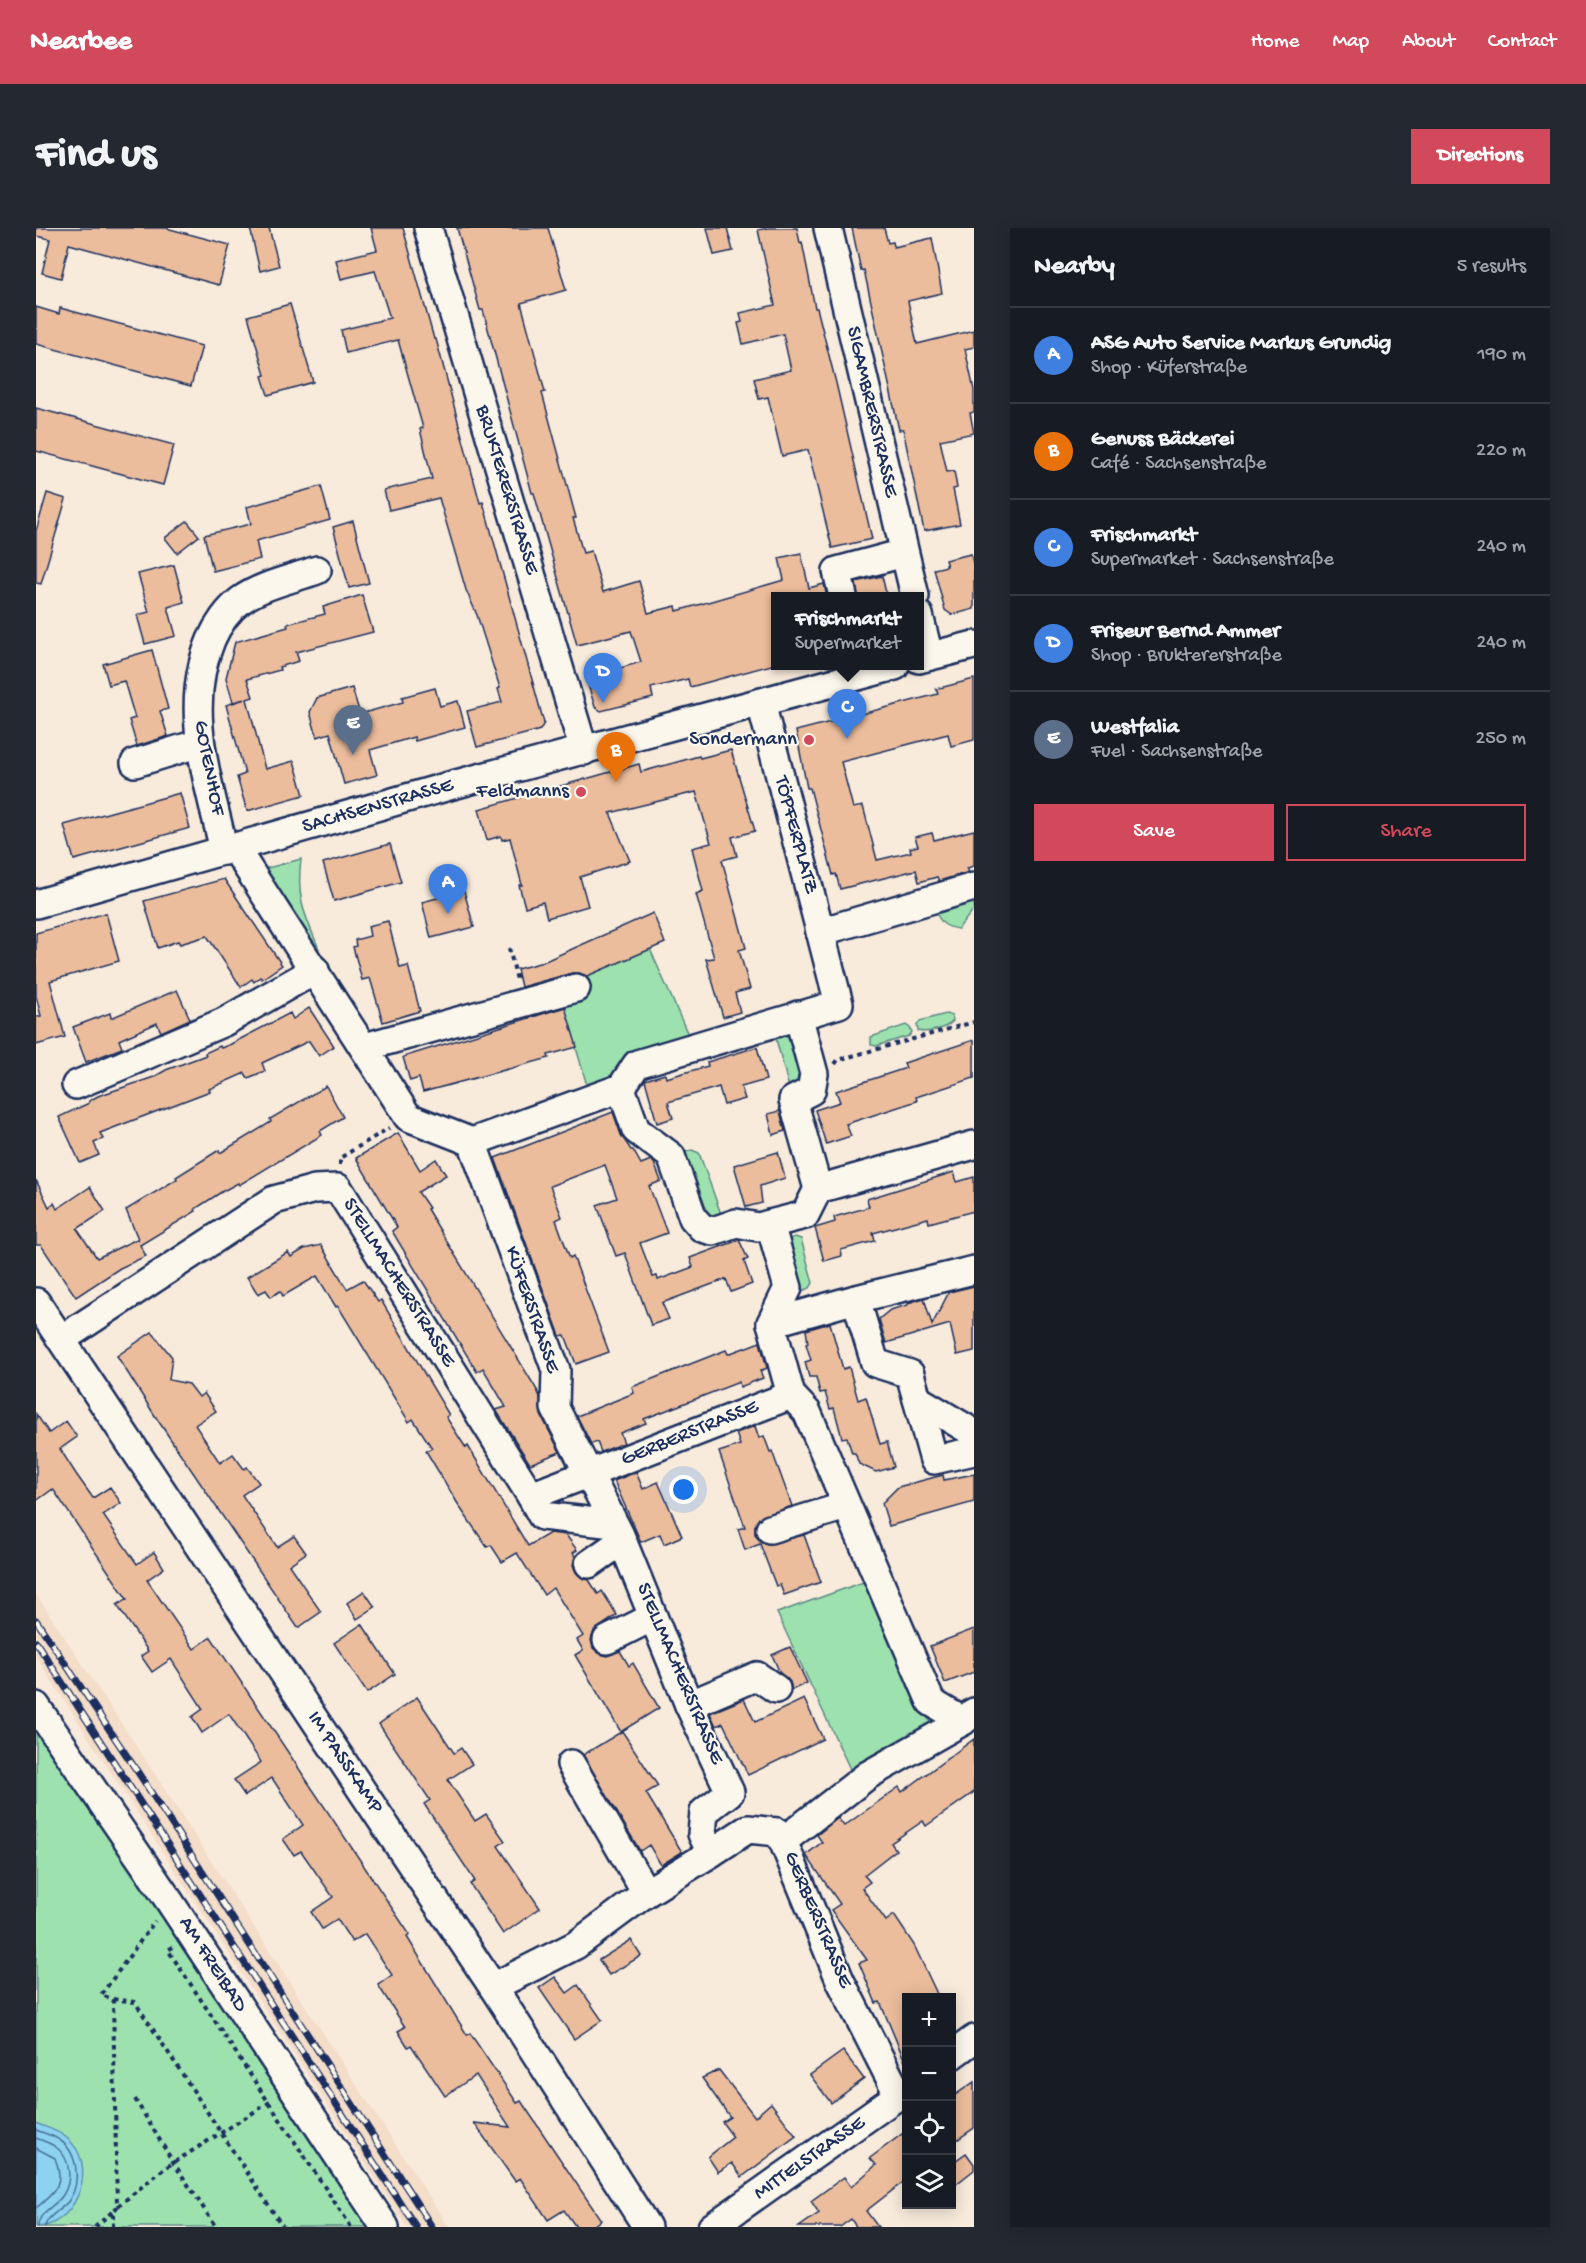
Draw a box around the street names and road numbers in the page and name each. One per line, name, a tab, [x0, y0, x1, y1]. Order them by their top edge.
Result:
street label: SIGAMBRERSTRASSE	[839, 324, 903, 501]
street label: BRUKTERERSTRASSE	[468, 401, 544, 578]
street label: GOTENHOF	[187, 718, 230, 819]
street label: SACHSENSTRASSE	[300, 773, 457, 840]
street label: TÖPFERPLATZ	[767, 773, 823, 897]
street label: STELLMACHERSTRASSE	[336, 1194, 461, 1373]
street label: KÜFERSTRASSE	[498, 1243, 565, 1377]
street label: GERBERSTRASSE	[618, 1395, 763, 1473]
street label: STELLMACHERSTRASSE	[629, 1580, 729, 1769]
street label: IM PASSKAMP	[301, 1707, 388, 1819]
street label: GERBERSTRASSE	[777, 1848, 857, 1993]
street label: AM FREIBAD	[172, 1913, 252, 2018]
street label: MITTELSTRASSE	[749, 2111, 871, 2207]

